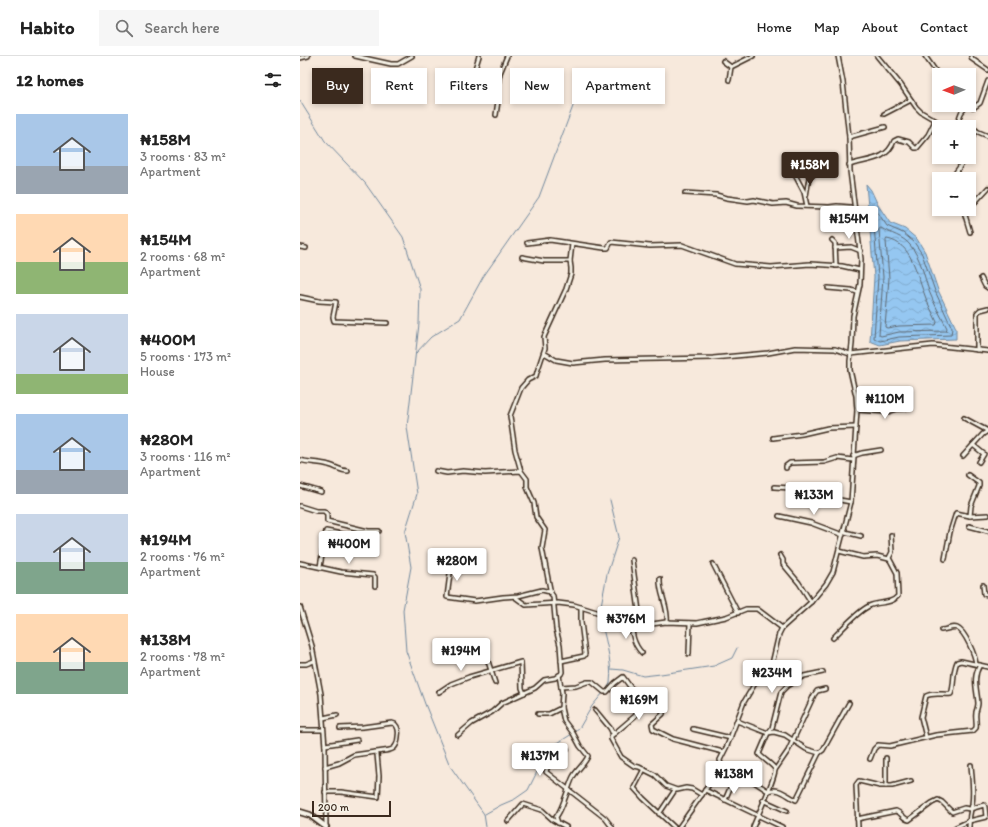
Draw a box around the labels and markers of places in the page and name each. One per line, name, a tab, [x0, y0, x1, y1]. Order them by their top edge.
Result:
pin: ₦158M	[782, 152, 838, 186]
pin: ₦154M	[821, 206, 877, 240]
pin: ₦110M	[857, 386, 913, 420]
pin: ₦133M	[786, 482, 842, 516]
pin: ₦400M	[321, 531, 377, 565]
pin: ₦280M	[429, 548, 485, 582]
pin: ₦376M	[598, 606, 654, 640]
pin: ₦194M	[433, 638, 489, 672]
pin: ₦234M	[744, 660, 800, 694]
pin: ₦169M	[611, 687, 667, 721]
pin: ₦137M	[512, 743, 568, 777]
pin: ₦138M	[706, 761, 762, 795]

